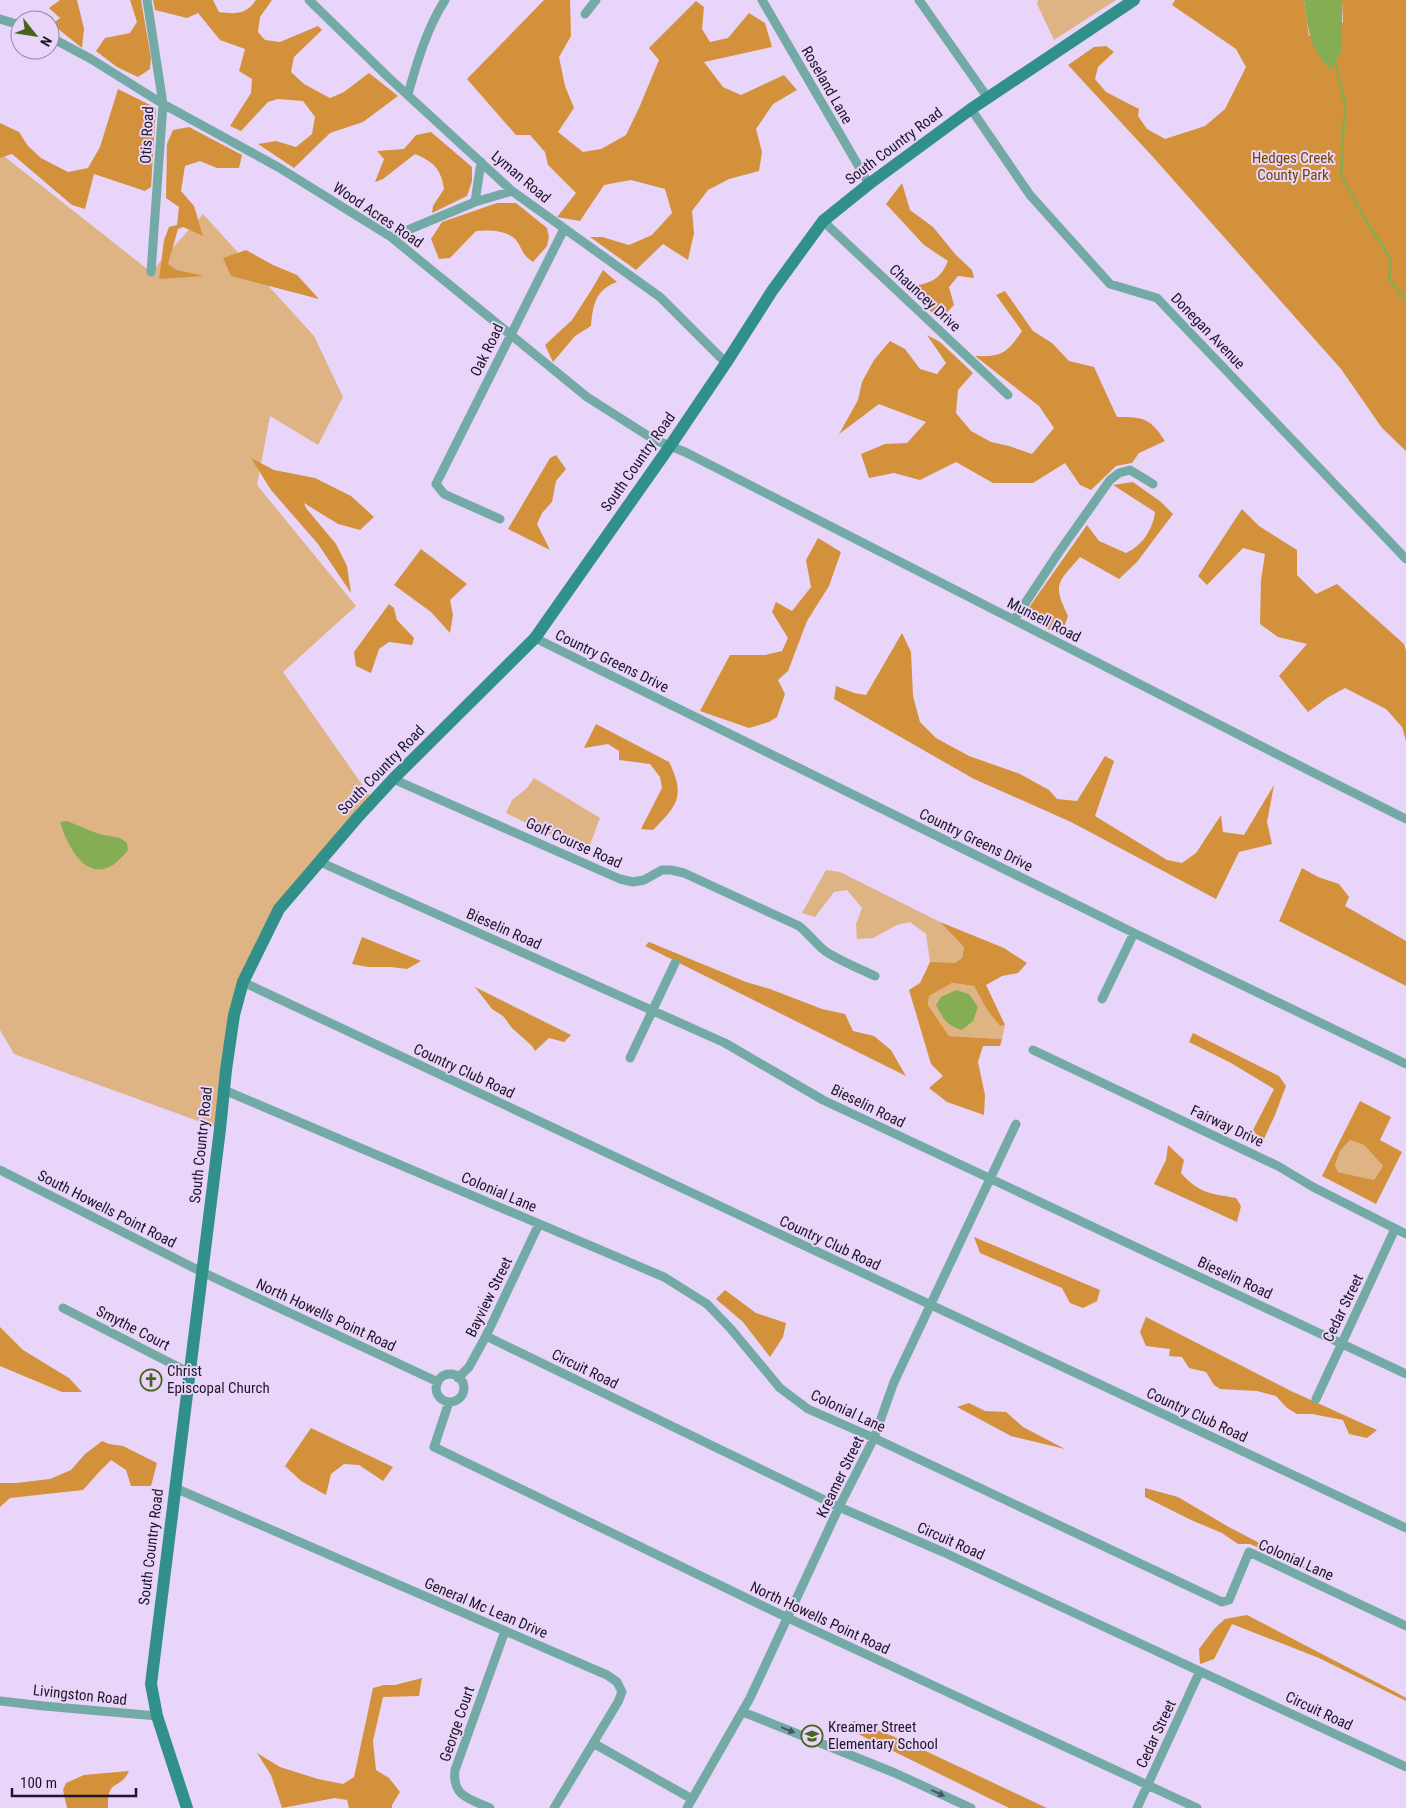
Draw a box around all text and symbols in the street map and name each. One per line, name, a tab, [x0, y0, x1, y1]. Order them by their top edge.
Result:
north arrow	[10, 10, 60, 60]
text: N	[37, 34, 55, 49]
street label: Roseland Lane	[798, 43, 856, 127]
street label: South Country Road	[842, 104, 946, 188]
street label: Otis Road	[137, 106, 157, 164]
street label: Lyman Road	[488, 147, 554, 207]
park label: Hedges Creek County Park	[1252, 149, 1334, 184]
street label: Wood Acres Road	[330, 178, 426, 252]
street label: Chauncey Drive	[886, 260, 964, 336]
street label: Donegan Avenue	[1167, 289, 1249, 373]
street label: Oak Road	[467, 321, 507, 379]
street label: South Country Road	[597, 409, 679, 515]
street label: Munsell Road	[1004, 594, 1084, 646]
street label: Country Greens Drive	[552, 626, 672, 696]
street label: South Country Road	[334, 722, 428, 818]
street label: Country Greens Drive	[916, 805, 1036, 875]
street label: Golf Course Road	[523, 814, 625, 872]
street label: Bieselin Road	[464, 904, 544, 954]
street label: Country Club Road	[411, 1040, 517, 1102]
street label: Bieselin Road	[828, 1080, 908, 1132]
street label: South Country Road	[186, 1086, 216, 1204]
street label: Fairway Drive	[1188, 1101, 1266, 1151]
street label: South Howells Point Road	[35, 1166, 179, 1252]
street label: Colonial Lane	[458, 1168, 540, 1216]
street label: Country Club Road	[777, 1212, 883, 1274]
street label: Bieselin Road	[1195, 1253, 1275, 1303]
street label: Bayview Street	[462, 1254, 516, 1340]
street label: Cedar Street	[1319, 1271, 1367, 1345]
street label: North Howells Point Road	[253, 1275, 399, 1355]
street label: Smythe Court	[93, 1302, 173, 1354]
street label: Circuit Road	[549, 1345, 621, 1393]
place label: Christ Episcopal Church	[167, 1362, 270, 1397]
church icon: Christ Episcopal Church	[139, 1368, 163, 1392]
street label: Country Club Road	[1144, 1384, 1250, 1446]
street label: Colonial Lane	[808, 1386, 888, 1436]
street label: Kreamer Street	[813, 1433, 867, 1521]
street label: South Country Road	[135, 1488, 167, 1606]
street label: Circuit Road	[914, 1518, 988, 1564]
street label: Colonial Lane	[1256, 1535, 1336, 1585]
street label: General Mc Lean Drive	[422, 1574, 550, 1642]
street label: North Howells Point Road	[747, 1578, 893, 1658]
street label: Livingston Road	[32, 1681, 128, 1709]
street label: George Court	[436, 1684, 478, 1764]
street label: Circuit Road	[1283, 1688, 1355, 1734]
street label: Cedar Street	[1132, 1697, 1180, 1771]
place label: Kreamer Street Elementary School	[828, 1718, 938, 1753]
school or university icon: Kreamer Street Elementary School	[800, 1724, 824, 1748]
one-way arrow	[781, 1726, 796, 1734]
scale bar	[12, 1766, 136, 1798]
text: 100 m	[20, 1774, 57, 1792]
one-way arrow	[931, 1789, 945, 1797]

